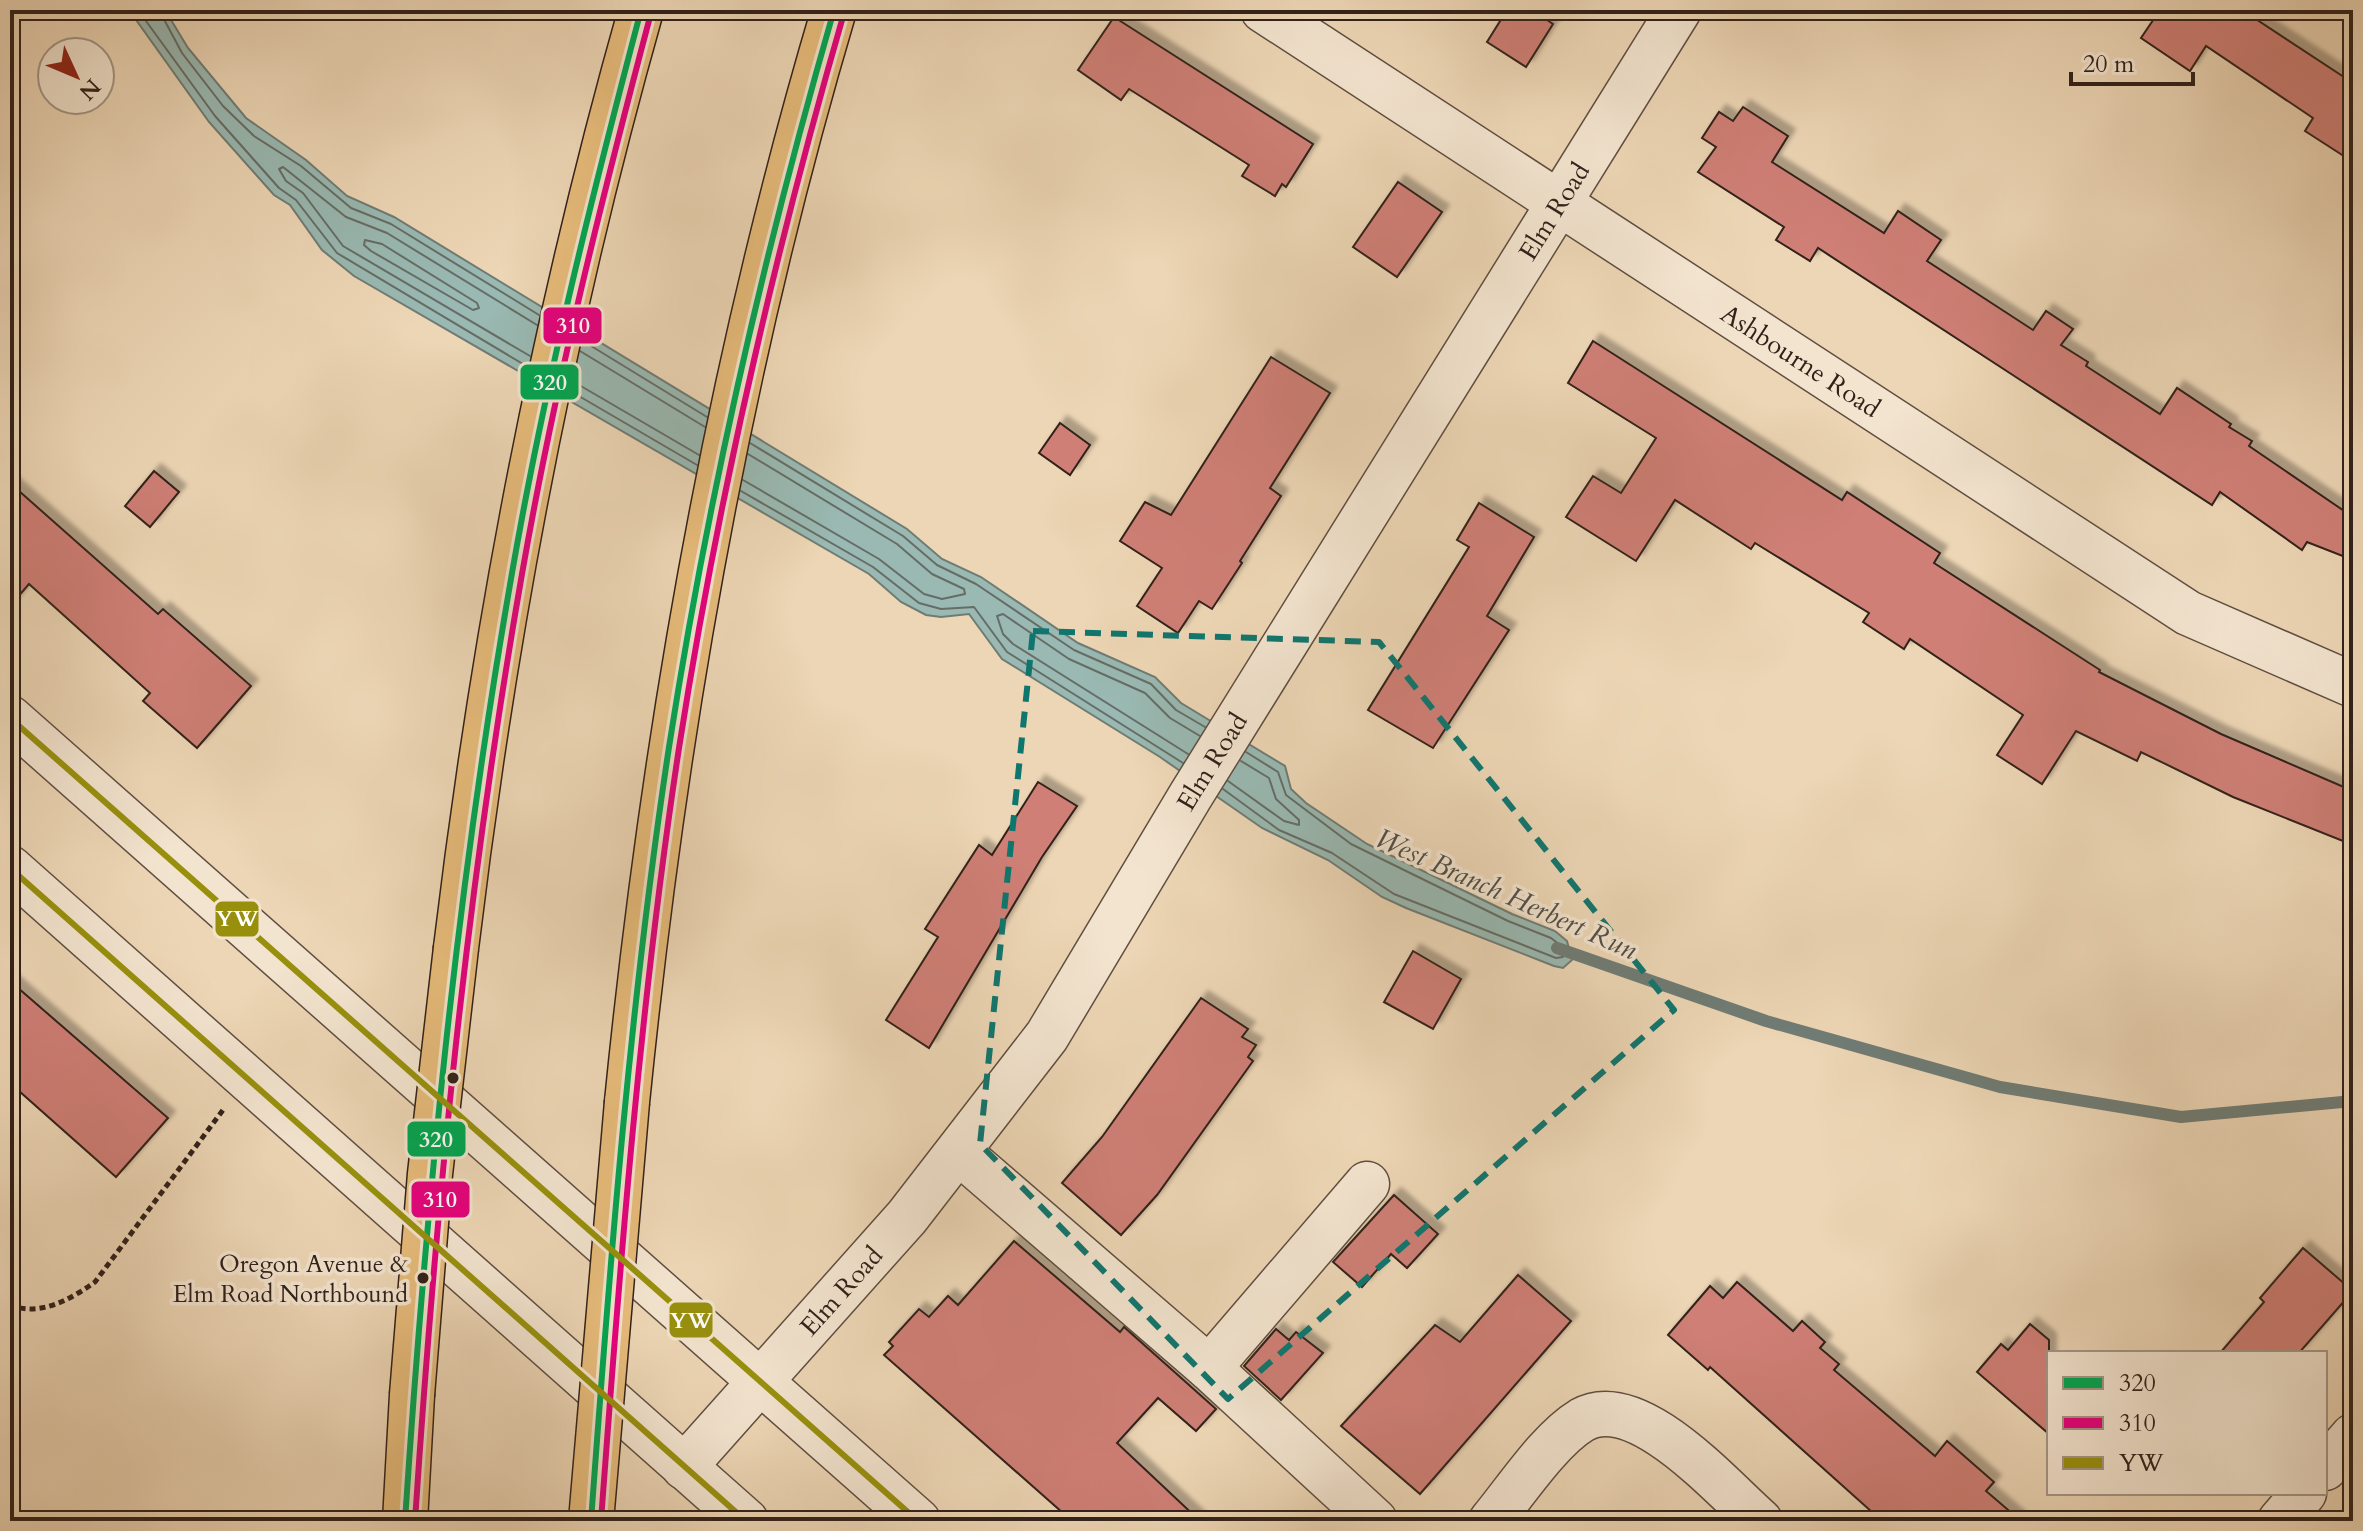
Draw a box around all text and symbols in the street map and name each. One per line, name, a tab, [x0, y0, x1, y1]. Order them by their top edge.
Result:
north arrow	[36, 36, 116, 116]
scale bar	[2071, 36, 2193, 86]
text: 20 m	[2083, 48, 2135, 81]
text: N	[72, 72, 107, 106]
street label: Elm Road	[1510, 156, 1598, 267]
street label: Ashbourne Road	[1714, 296, 1888, 426]
line badge: 310	[542, 306, 603, 345]
text: 310	[556, 311, 590, 341]
line badge: 320	[519, 363, 580, 401]
text: 320	[533, 368, 567, 398]
street label: Elm Road	[1168, 706, 1255, 817]
water label: West Branch Herbert Run	[1369, 819, 1643, 969]
line badge: YW	[214, 900, 260, 938]
text: YW	[216, 904, 259, 934]
unlabelled marker	[445, 1070, 461, 1086]
line badge: 320	[406, 1120, 467, 1158]
text: 320	[419, 1125, 453, 1155]
line badge: 310	[410, 1180, 471, 1219]
text: 310	[423, 1185, 457, 1215]
street label: Elm Road	[792, 1239, 890, 1343]
place label: Oregon Avenue & Elm Road Northbound	[173, 1248, 408, 1311]
marker: Oregon Avenue & Elm Road Northbound	[415, 1270, 431, 1286]
line badge: YW	[668, 1301, 714, 1339]
text: YW	[670, 1306, 713, 1336]
legend	[2047, 1351, 2327, 1495]
text: 320	[2119, 1367, 2156, 1400]
text: 310	[2119, 1407, 2156, 1440]
text: YW	[2119, 1447, 2164, 1480]

